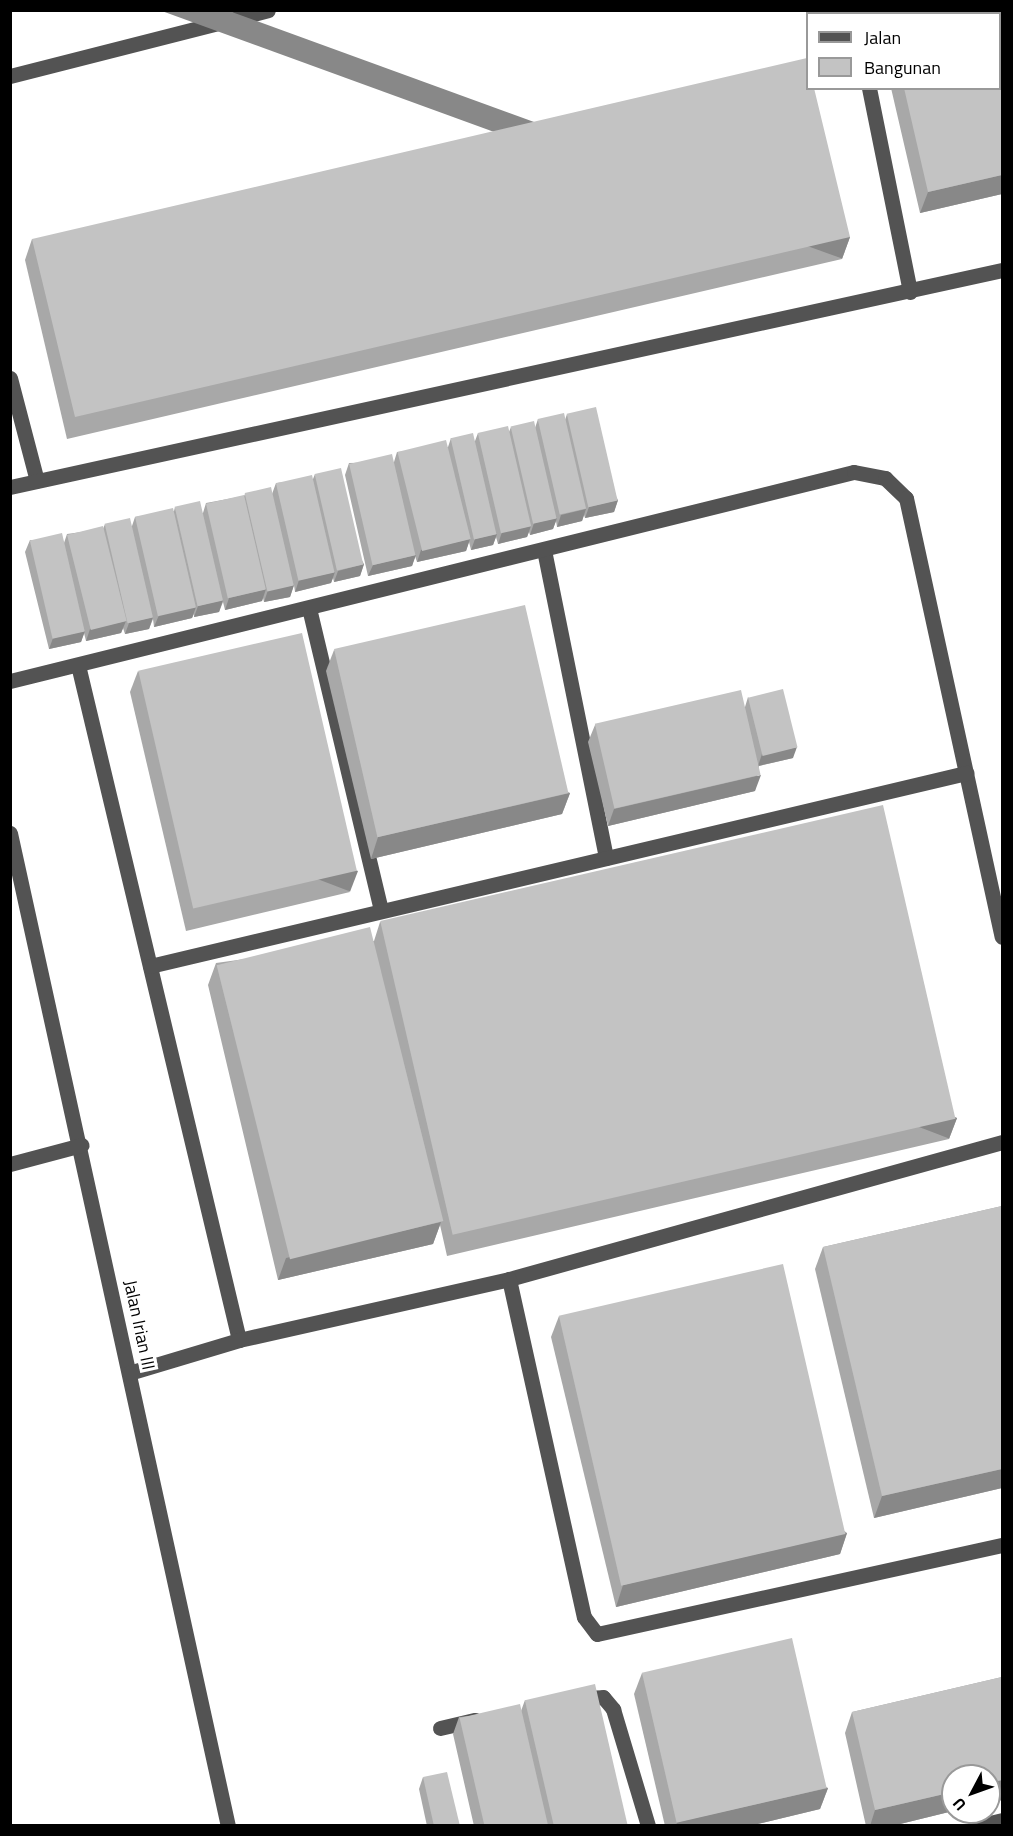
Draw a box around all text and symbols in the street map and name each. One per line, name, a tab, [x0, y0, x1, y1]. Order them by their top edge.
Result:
legend	[806, 12, 1001, 90]
text: Jalan	[864, 24, 901, 51]
text: Bangunan	[864, 54, 941, 81]
street label: Jalan Irian III	[119, 1278, 159, 1372]
north arrow	[941, 1764, 1001, 1824]
text: U	[946, 1793, 971, 1816]

